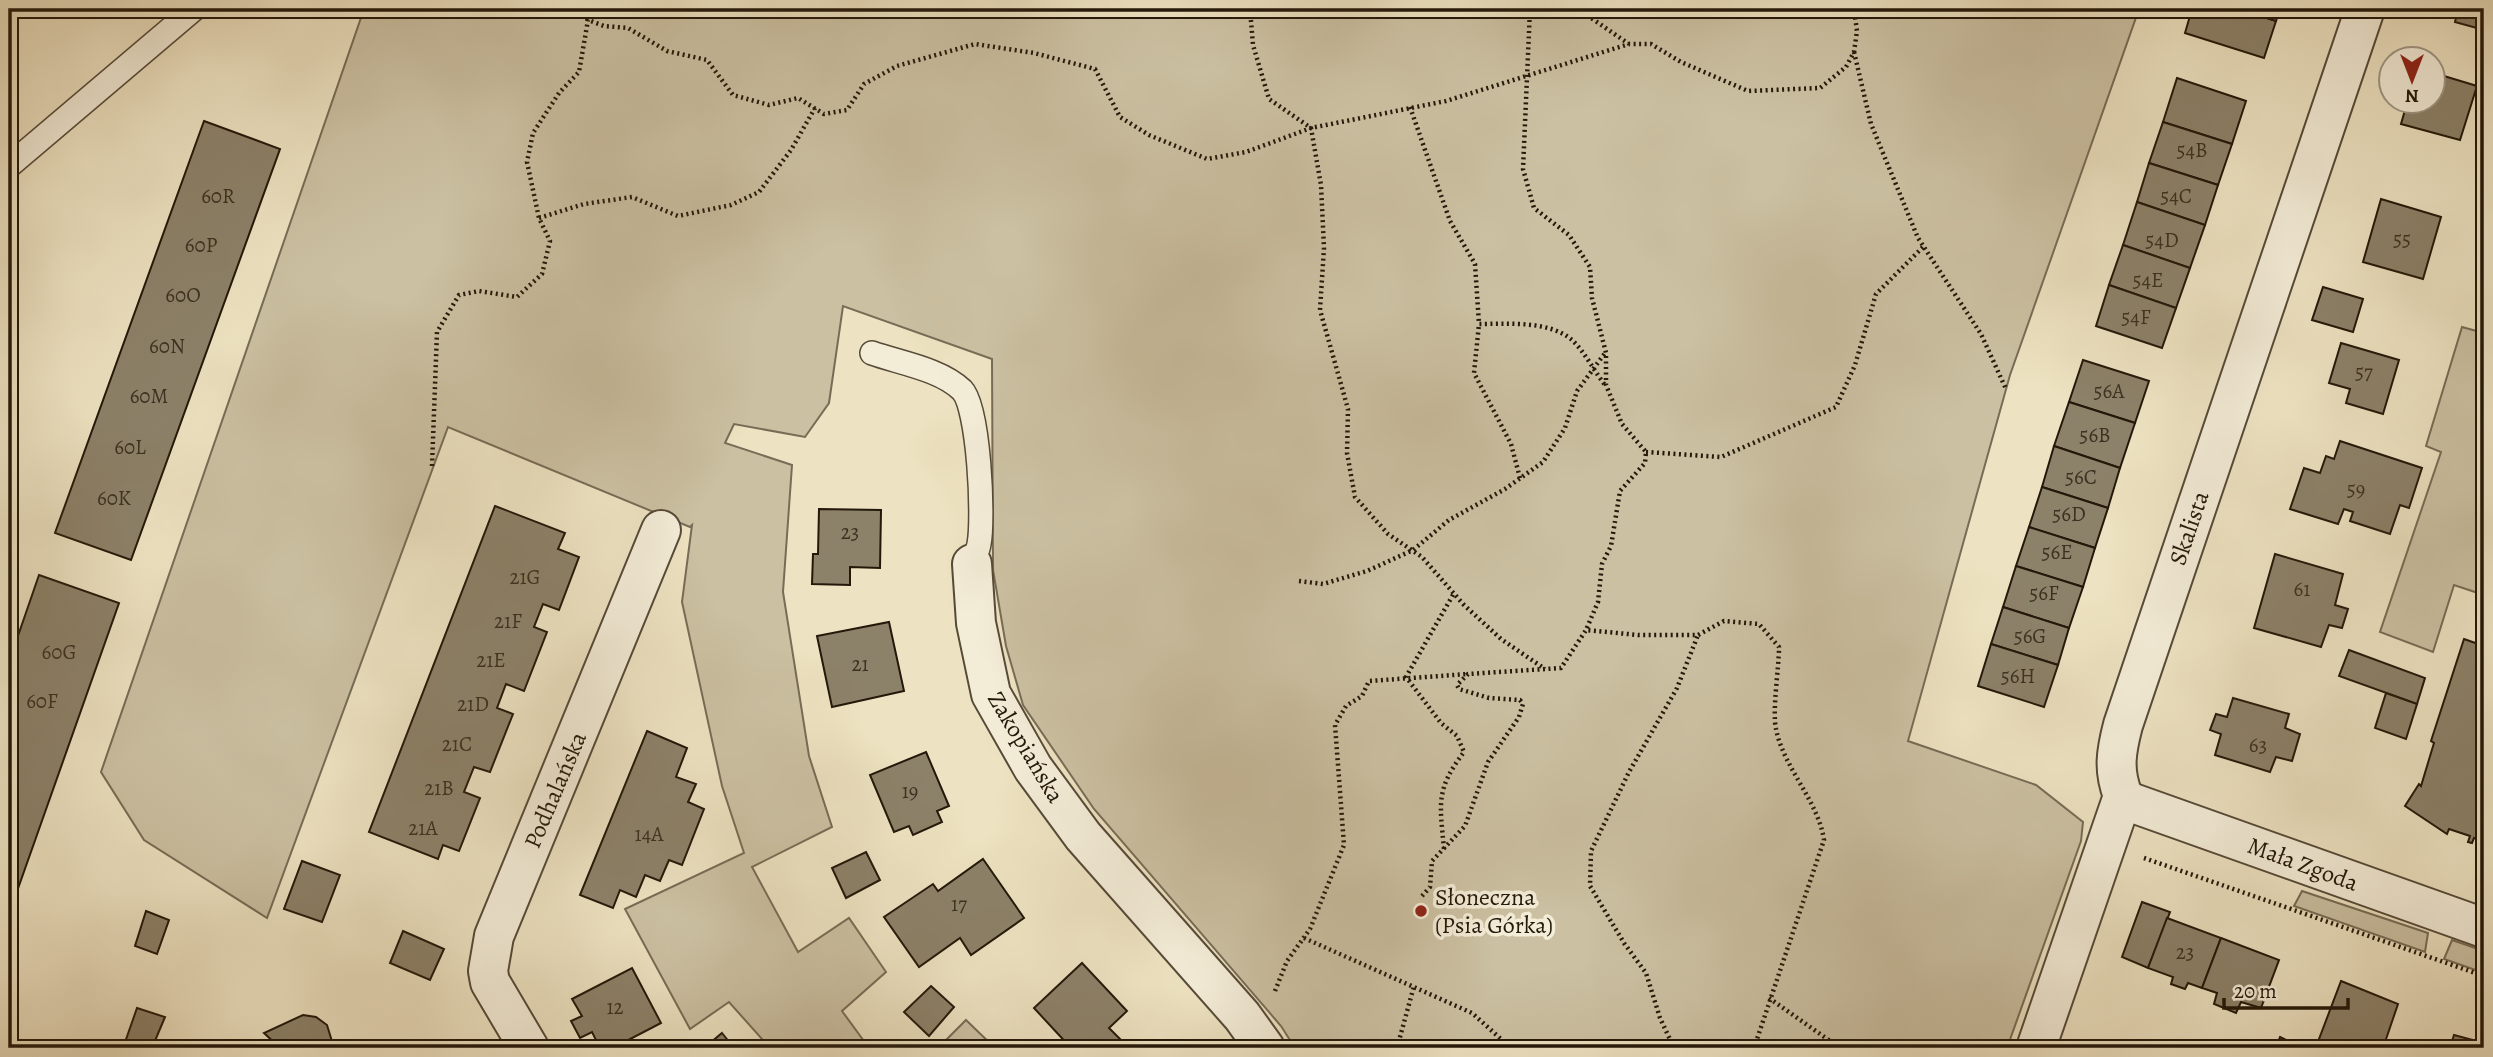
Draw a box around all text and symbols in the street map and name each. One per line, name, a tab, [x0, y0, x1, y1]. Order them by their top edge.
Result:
north arrow	[2378, 46, 2448, 116]
text: N	[2405, 83, 2419, 109]
house number: 54B	[2176, 136, 2208, 164]
house number: 60R	[201, 182, 235, 210]
house number: 54C	[2160, 182, 2192, 210]
house number: 55	[2393, 225, 2411, 253]
house number: 54D	[2145, 226, 2179, 254]
house number: 60P	[185, 231, 218, 259]
house number: 54E	[2133, 266, 2163, 294]
house number: 60O	[165, 281, 201, 309]
house number: 54F	[2121, 303, 2151, 331]
house number: 60N	[149, 332, 185, 360]
house number: 57	[2355, 358, 2373, 386]
house number: 56A	[2094, 377, 2125, 405]
house number: 60M	[130, 382, 168, 410]
house number: 56B	[2079, 421, 2111, 449]
house number: 60L	[114, 433, 146, 461]
house number: 56C	[2065, 463, 2097, 491]
house number: 59	[2347, 475, 2365, 503]
house number: 60K	[97, 484, 131, 512]
street label: Skalista	[2161, 486, 2217, 569]
house number: 56D	[2052, 500, 2086, 528]
house number: 23	[841, 518, 859, 546]
house number: 56E	[2041, 538, 2073, 566]
house number: 21G	[509, 563, 541, 591]
house number: 61	[2294, 575, 2310, 603]
house number: 56F	[2029, 579, 2059, 607]
house number: 21F	[494, 607, 522, 635]
house number: 56G	[2014, 622, 2046, 650]
house number: 60G	[42, 638, 76, 666]
house number: 21E	[476, 646, 506, 674]
house number: 21	[851, 650, 869, 678]
house number: 56H	[2001, 662, 2035, 690]
street label: Zakopiańska	[980, 685, 1072, 809]
house number: 60F	[26, 687, 58, 715]
house number: 21D	[457, 690, 489, 718]
street label: Podhalańska	[516, 726, 594, 853]
house number: 21C	[442, 730, 472, 758]
house number: 63	[2249, 731, 2267, 759]
house number: 21B	[424, 774, 454, 802]
house number: 19	[902, 777, 918, 805]
house number: 21A	[408, 814, 438, 842]
house number: 14A	[635, 820, 664, 848]
street label: Mała Zgoda	[2243, 829, 2363, 899]
place label: Słoneczna (Psia Górka)	[1435, 881, 1553, 941]
house number: 17	[951, 890, 967, 918]
marker: Słoneczna (Psia Górka)	[1413, 903, 1429, 919]
house number: 23	[2176, 938, 2194, 966]
scale bar	[2224, 966, 2348, 1010]
text: 20 m	[2234, 977, 2277, 1005]
house number: 12	[606, 993, 624, 1021]

